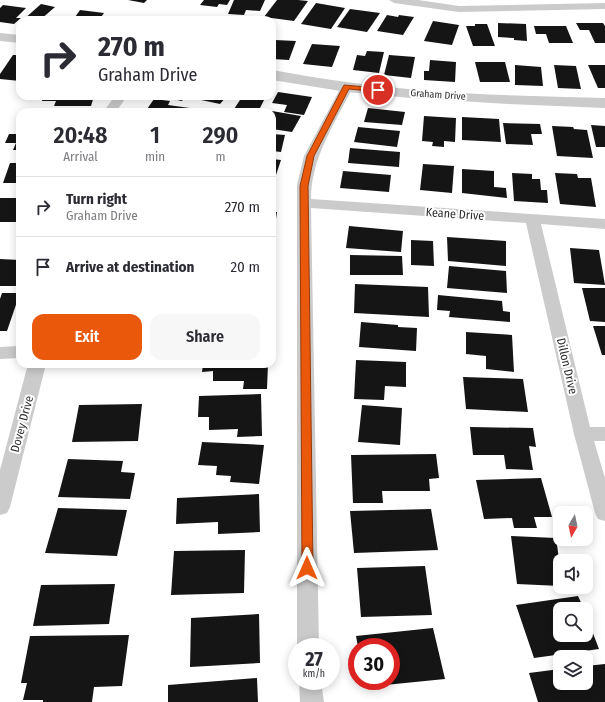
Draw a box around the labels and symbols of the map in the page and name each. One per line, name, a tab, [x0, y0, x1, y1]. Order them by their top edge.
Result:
pin	[361, 73, 395, 107]
street label: Graham Drive	[410, 87, 466, 103]
street label: Keane Drive	[425, 205, 485, 223]
street label: Dillon Drive	[554, 337, 580, 395]
street label: Dovey Drive	[8, 394, 36, 454]
north arrow	[553, 506, 593, 546]
position arrow	[286, 547, 328, 589]
speed limit sign: 30	[348, 638, 400, 690]

